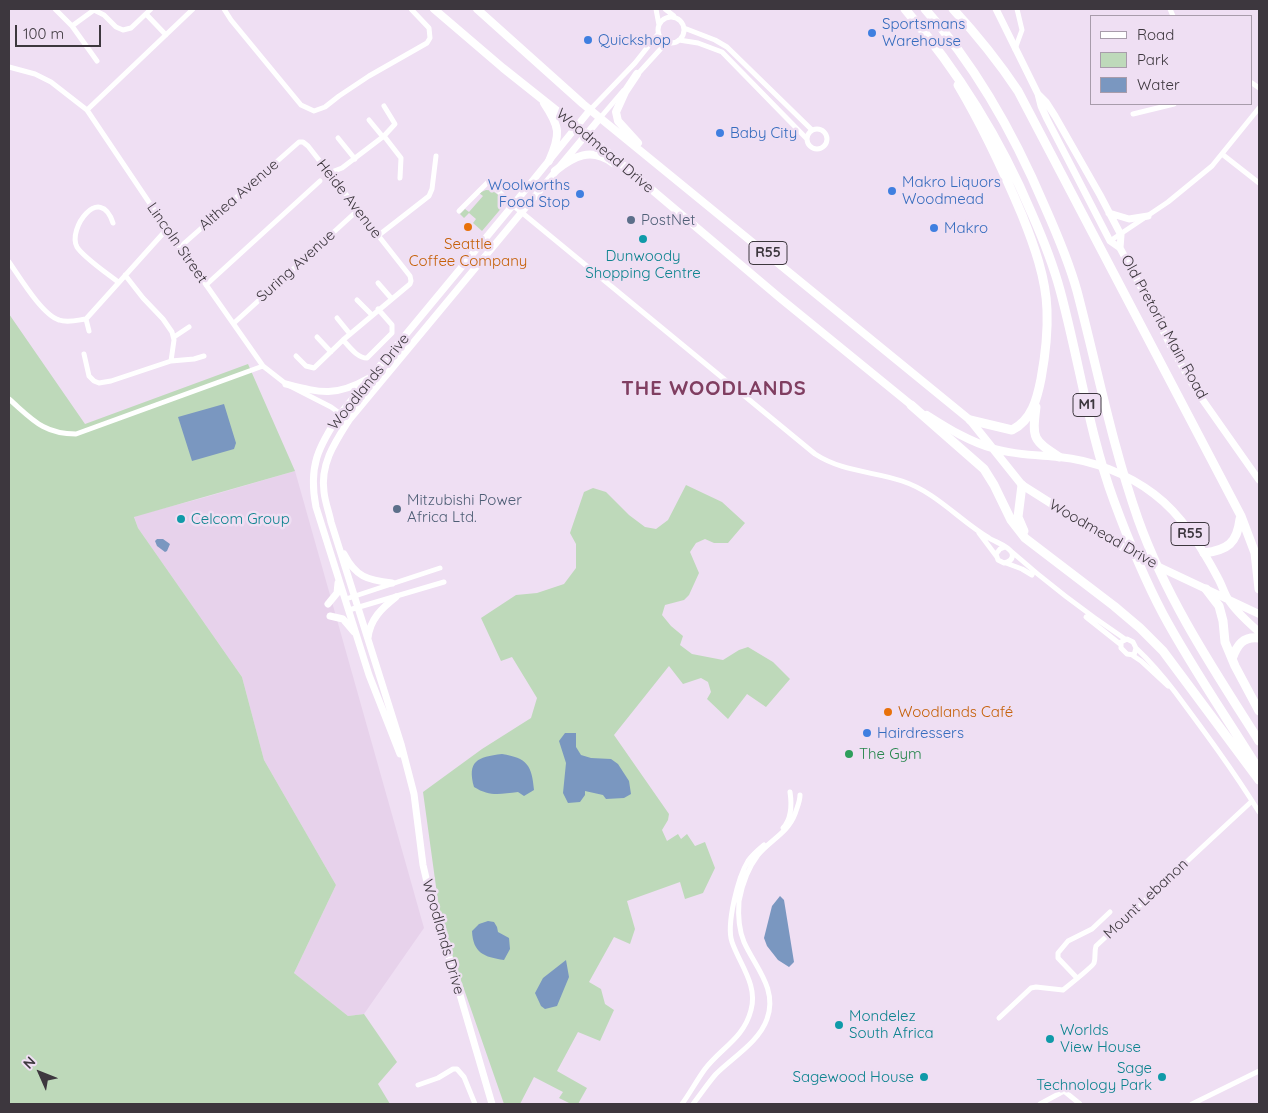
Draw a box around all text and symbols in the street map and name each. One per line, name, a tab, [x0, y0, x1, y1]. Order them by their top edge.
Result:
scale bar	[18, 15, 104, 47]
place label: Sportsmans Warehouse	[882, 15, 965, 50]
legend	[1090, 15, 1253, 105]
text: 100 m	[23, 24, 64, 43]
text: Road	[1137, 25, 1174, 44]
marker: Sportsmans Warehouse	[866, 27, 878, 39]
place label: Quickshop	[598, 31, 671, 49]
marker: Quickshop	[582, 34, 594, 46]
text: Park	[1137, 50, 1169, 69]
text: Water	[1137, 75, 1180, 94]
street label: Woodmead Drive	[552, 105, 658, 197]
place label: Baby City	[730, 124, 797, 142]
marker: Baby City	[714, 127, 726, 139]
street label: Althea Avenue	[195, 155, 283, 235]
street label: Heide Avenue	[313, 156, 385, 242]
place label: Makro Liquors Woodmead	[902, 173, 1001, 208]
place label: Woolworths Food Stop	[488, 176, 570, 211]
marker: Makro Liquors Woodmead	[886, 185, 898, 197]
marker: Woolworths Food Stop	[574, 188, 586, 200]
street label: Lincoln Street	[143, 199, 211, 287]
place label: PostNet	[641, 211, 695, 229]
marker: PostNet	[625, 214, 637, 226]
place label: Makro	[944, 219, 988, 237]
marker: Seattle Coffee Company	[462, 221, 474, 233]
marker: Makro	[928, 222, 940, 234]
street label: Suring Avenue	[253, 226, 339, 306]
marker: Dunwoody Shopping Centre	[637, 233, 649, 245]
place label: Seattle Coffee Company	[409, 235, 527, 270]
road number: R55	[749, 242, 787, 264]
place label: Dunwoody Shopping Centre	[585, 247, 701, 282]
street label: Old Pretoria Main Road	[1117, 252, 1211, 402]
street label: Woodlands Drive	[325, 330, 413, 434]
district label: THE WOODLANDS	[620, 377, 808, 401]
road number: M1	[1073, 394, 1101, 416]
place label: Mitzubishi Power Africa Ltd.	[407, 491, 522, 526]
street label: Woodmead Drive	[1046, 496, 1160, 572]
marker: Mitzubishi Power Africa Ltd.	[391, 503, 403, 515]
place label: Celcom Group	[191, 510, 290, 528]
marker: Celcom Group	[175, 513, 187, 525]
road number: R55	[1171, 522, 1209, 546]
place label: Woodlands Café	[898, 703, 1013, 721]
marker: Woodlands Café	[882, 706, 894, 718]
place label: Hairdressers	[877, 724, 964, 742]
marker: Hairdressers	[861, 727, 873, 739]
place label: The Gym	[859, 745, 922, 763]
marker: The Gym	[843, 748, 855, 760]
street label: Mount Lebanon	[1100, 855, 1192, 943]
street label: Woodlands Drive	[418, 877, 468, 997]
place label: Mondelez South Africa	[849, 1007, 934, 1042]
marker: Mondelez South Africa	[833, 1019, 845, 1031]
place label: Worlds View House	[1060, 1021, 1141, 1056]
marker: Worlds View House	[1044, 1033, 1056, 1045]
north arrow	[15, 1048, 65, 1098]
text: N	[19, 1053, 39, 1073]
place label: Sage Technology Park	[1036, 1059, 1152, 1094]
place label: Sagewood House	[792, 1068, 914, 1086]
marker: Sagewood House	[918, 1071, 930, 1083]
marker: Sage Technology Park	[1156, 1071, 1168, 1083]

